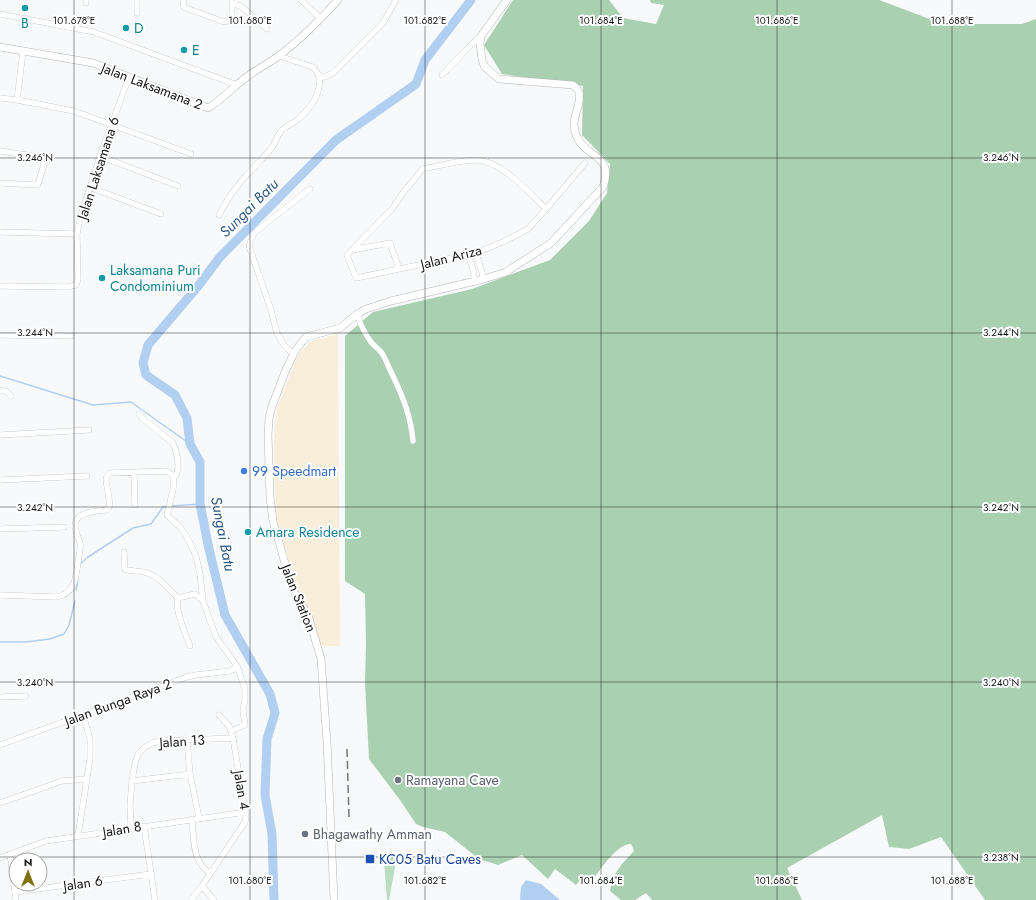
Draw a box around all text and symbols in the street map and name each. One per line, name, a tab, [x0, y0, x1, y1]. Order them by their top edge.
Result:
marker: B	[20, 3, 30, 13]
place label: B	[21, 13, 29, 33]
text: 101.678°E	[53, 13, 95, 28]
text: 101.680°E	[228, 13, 272, 28]
text: 101.682°E	[403, 13, 447, 28]
text: 101.684°E	[579, 13, 623, 28]
text: 101.686°E	[755, 13, 799, 28]
text: 101.688°E	[931, 13, 973, 28]
place label: D	[134, 18, 144, 38]
marker: D	[121, 23, 131, 33]
place label: E	[192, 40, 200, 60]
marker: E	[179, 45, 189, 55]
street label: Jalan Laksamana 2	[97, 57, 206, 115]
street label: Jalan Laksamana 6	[71, 114, 124, 224]
text: 3.246°N	[17, 150, 53, 165]
text: 3.246°N	[983, 150, 1019, 165]
water label: Sungai Batu	[214, 173, 284, 243]
street label: Jalan Ariza	[416, 240, 484, 275]
place label: Laksamana Puri Condominium	[110, 260, 201, 296]
marker: Laksamana Puri Condominium	[97, 273, 107, 283]
text: 3.244°N	[17, 325, 53, 340]
text: 3.244°N	[983, 325, 1019, 340]
place label: 99 Speedmart	[252, 461, 337, 481]
marker: 99 Speedmart	[239, 466, 249, 476]
water label: Sungai Batu	[205, 495, 241, 574]
text: 3.242°N	[17, 500, 53, 515]
text: 3.242°N	[983, 500, 1019, 515]
place label: Amara Residence	[256, 522, 359, 542]
marker: Amara Residence	[243, 527, 253, 537]
street label: Jalan Station	[276, 559, 322, 635]
street label: Jalan Bunga Raya 2	[60, 673, 174, 731]
text: 3.240°N	[17, 675, 53, 690]
text: 3.240°N	[983, 675, 1019, 690]
street label: Jalan 13	[157, 729, 206, 753]
street label: Jalan 4	[228, 767, 255, 811]
place label: Ramayana Cave	[406, 770, 499, 790]
marker: Ramayana Cave	[393, 775, 403, 785]
street label: Jalan 8	[99, 816, 143, 842]
place label: Bhagawathy Amman	[313, 824, 432, 844]
marker: Bhagawathy Amman	[300, 829, 310, 839]
place label: KC05 Batu Caves	[379, 849, 481, 869]
text: 3.238°N	[983, 850, 1019, 865]
north arrow	[8, 852, 48, 892]
marker: KC05 Batu Caves	[364, 853, 376, 865]
text: N	[24, 854, 32, 870]
street label: Jalan 6	[60, 870, 104, 896]
text: 101.680°E	[228, 873, 272, 888]
text: 101.682°E	[403, 873, 447, 888]
text: 101.684°E	[579, 873, 623, 888]
text: 101.686°E	[755, 873, 799, 888]
text: 101.688°E	[931, 873, 973, 888]

